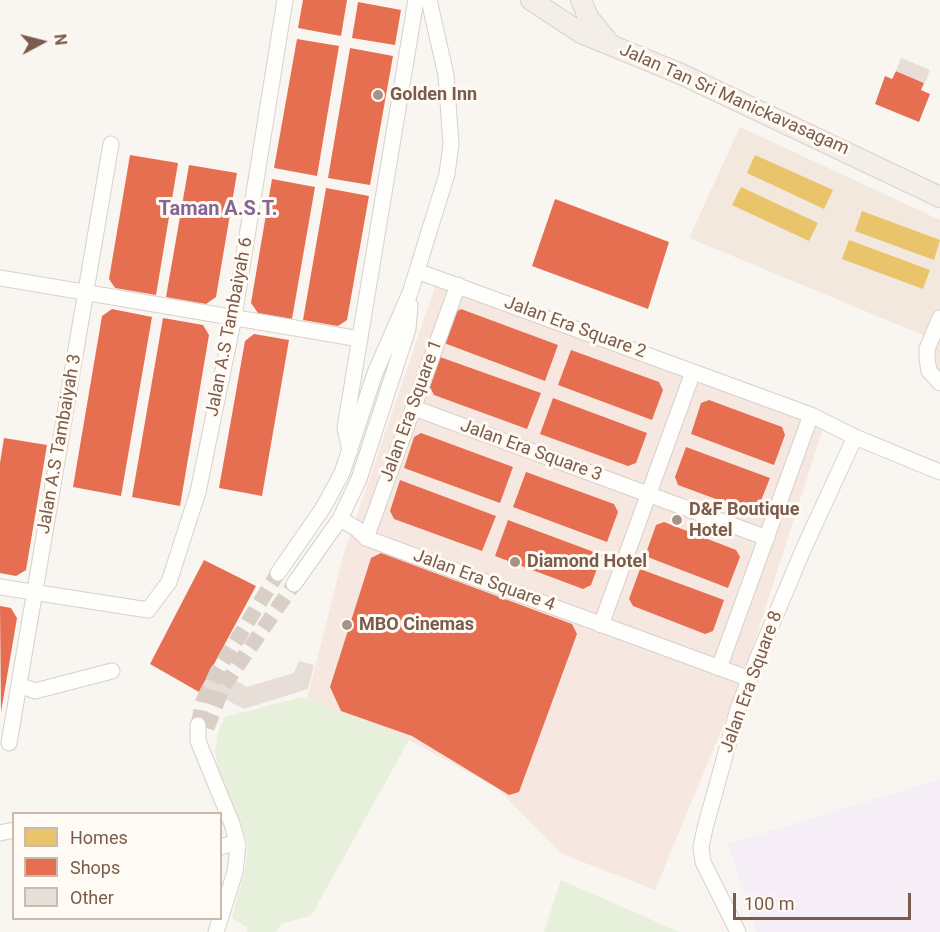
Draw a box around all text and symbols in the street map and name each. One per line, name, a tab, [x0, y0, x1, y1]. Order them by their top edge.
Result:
north arrow	[12, 12, 72, 72]
text: N	[50, 33, 70, 47]
street label: Jalan Tan Sri Manickavasagam	[616, 39, 852, 161]
place label: Golden Inn	[390, 84, 477, 106]
marker: Golden Inn	[371, 88, 385, 102]
district label: Taman A.S.T.	[159, 198, 277, 222]
street label: Jalan A.S Tambaiyah 6	[202, 236, 258, 418]
street label: Jalan Era Square 2	[501, 292, 649, 364]
street label: Jalan Era Square 1	[376, 337, 448, 485]
street label: Jalan A.S Tambaiyah 3	[34, 352, 86, 536]
street label: Jalan Era Square 3	[457, 415, 605, 487]
place label: D&F Boutique Hotel	[689, 499, 799, 542]
marker: D&F Boutique Hotel	[670, 513, 684, 527]
street label: Jalan Era Square 4	[410, 545, 558, 617]
place label: Diamond Hotel	[527, 551, 647, 573]
marker: Diamond Hotel	[508, 555, 522, 569]
street label: Jalan Era Square 8	[716, 608, 788, 756]
place label: MBO Cinemas	[359, 614, 474, 636]
marker: MBO Cinemas	[340, 618, 354, 632]
legend	[12, 812, 222, 920]
text: Homes	[70, 827, 128, 848]
text: Shops	[70, 857, 120, 878]
scale bar	[736, 881, 914, 919]
text: Other	[70, 887, 114, 908]
text: 100 m	[744, 893, 795, 914]

